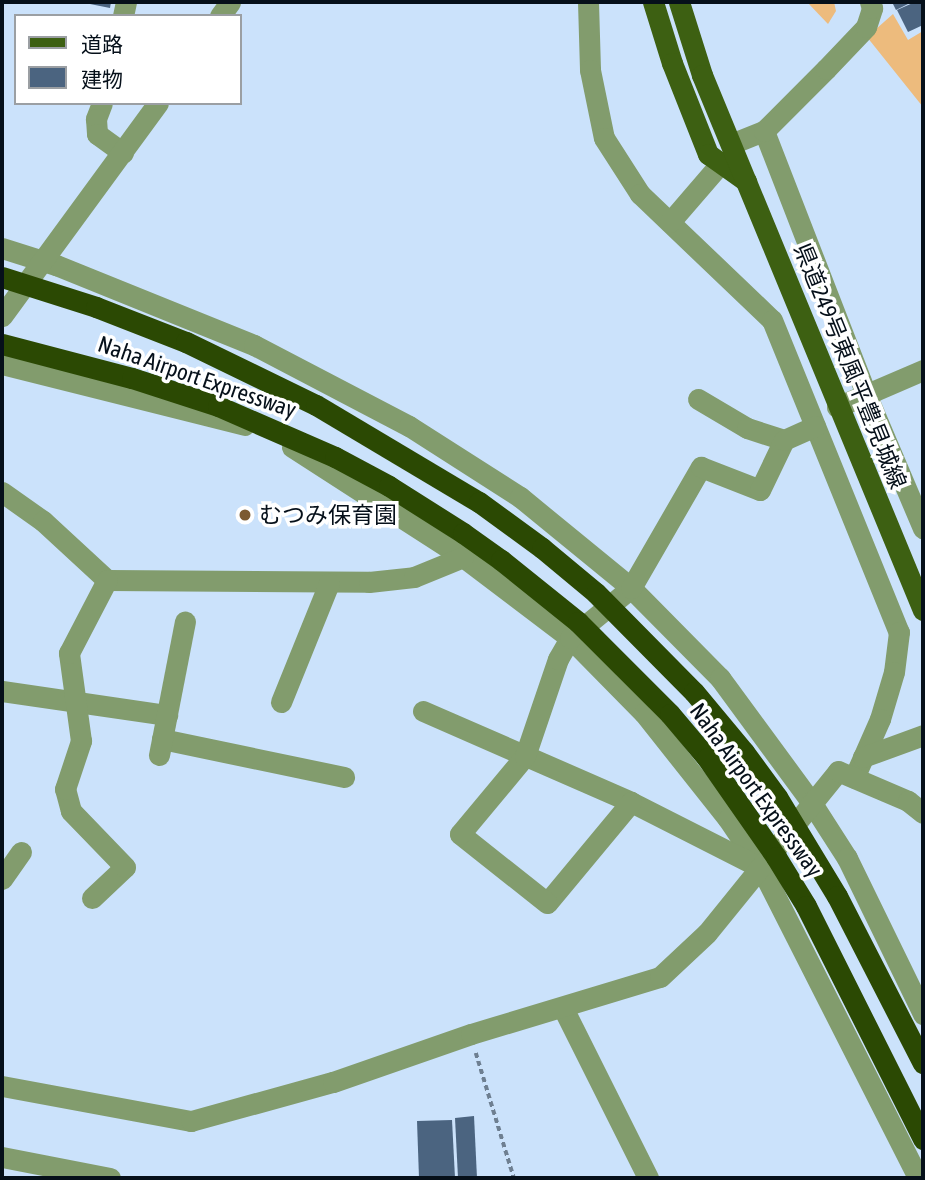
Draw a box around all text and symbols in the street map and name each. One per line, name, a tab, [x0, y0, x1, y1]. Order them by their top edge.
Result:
legend	[14, 14, 242, 105]
text: 道路	[81, 32, 123, 56]
text: 建物	[81, 67, 123, 91]
street label: 県道249号東風平豊見城線	[788, 239, 912, 493]
street label: Naha Airport Expressway	[94, 330, 300, 424]
place label: むつみ保育園	[259, 501, 397, 529]
marker: むつみ保育園	[237, 507, 253, 523]
street label: Naha Airport Expressway	[684, 698, 828, 882]

